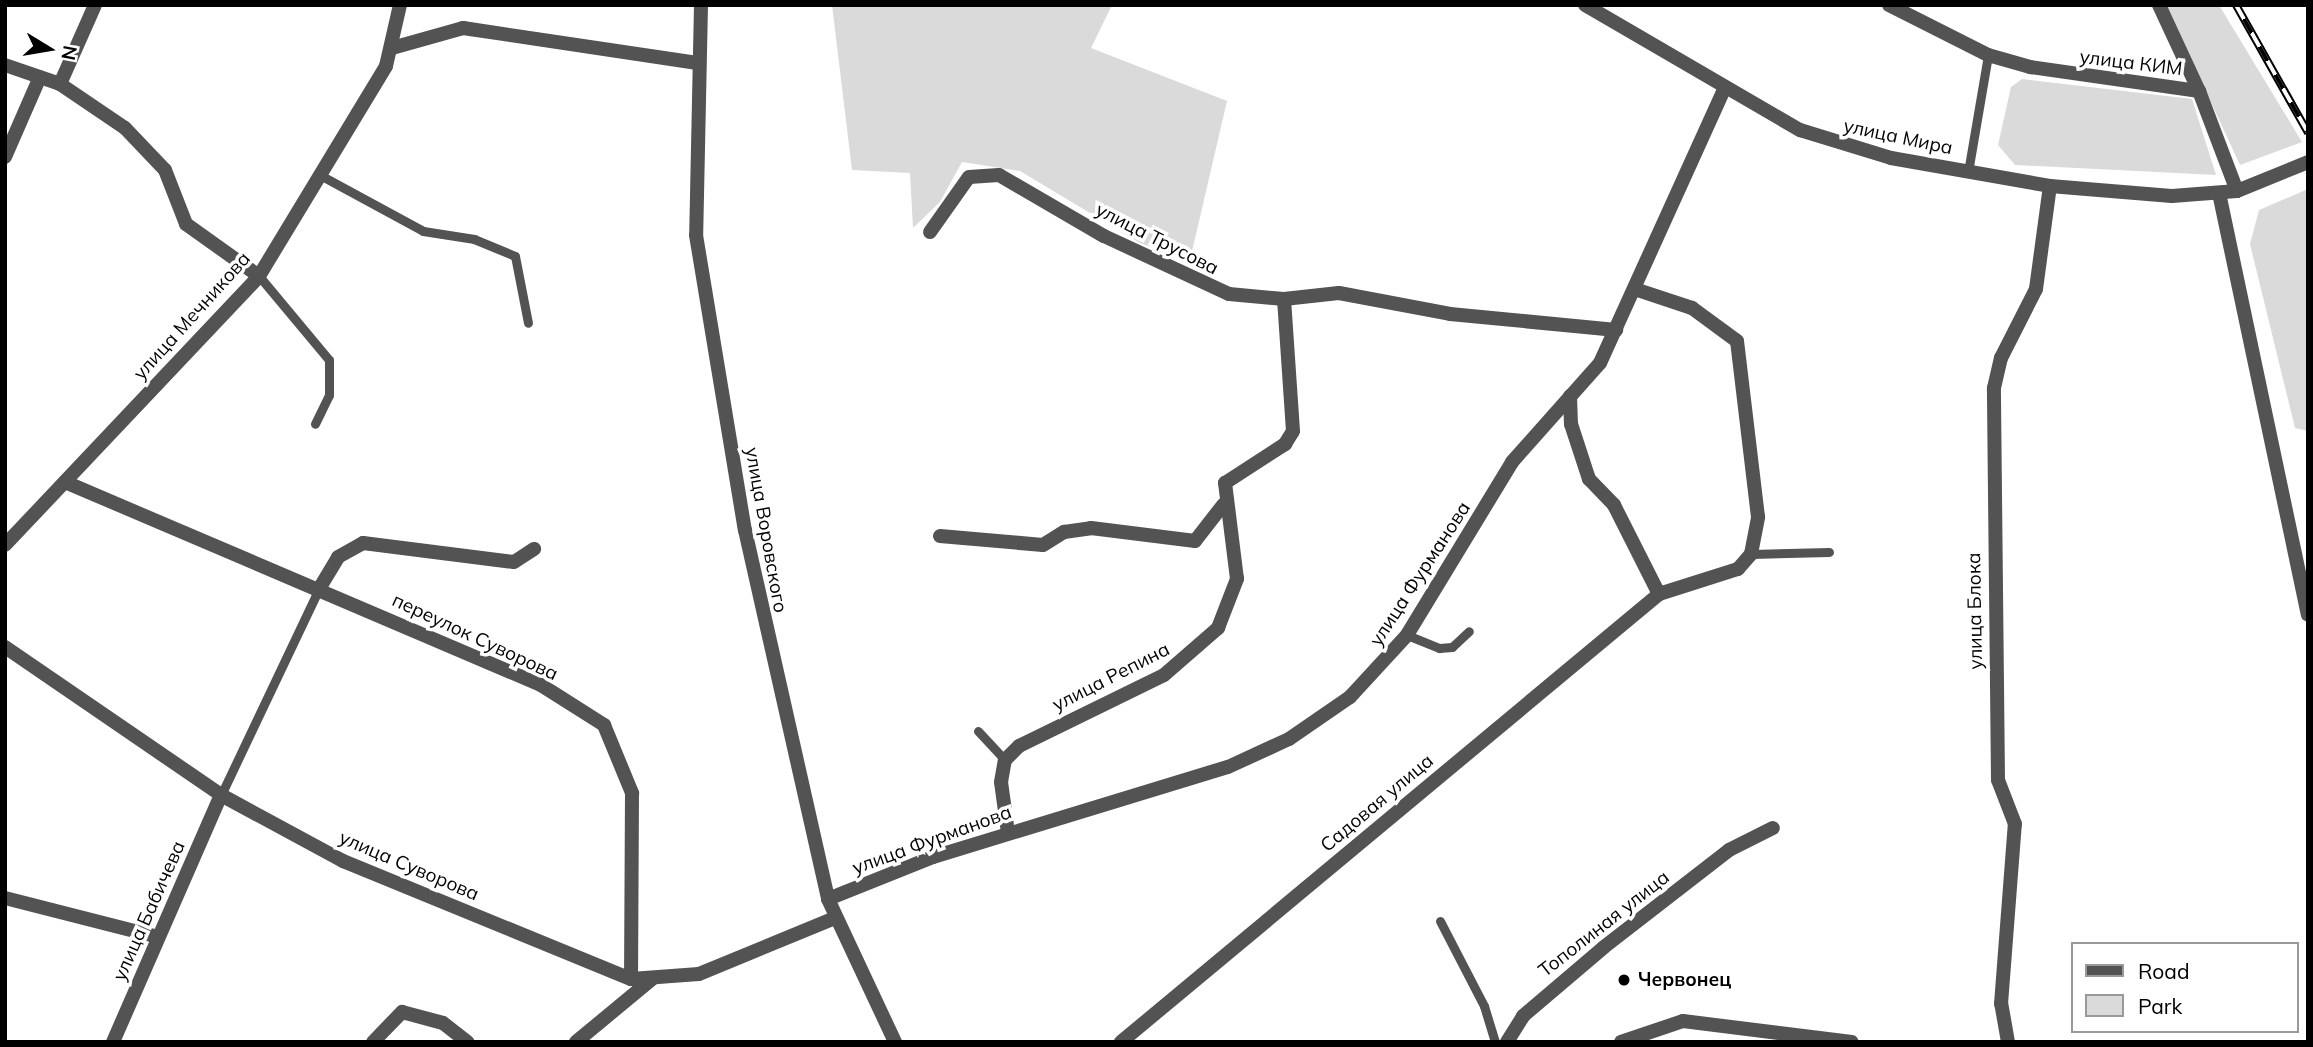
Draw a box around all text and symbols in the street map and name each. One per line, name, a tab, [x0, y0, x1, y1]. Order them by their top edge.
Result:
north arrow	[14, 14, 84, 84]
text: N	[56, 44, 83, 62]
street label: улица КИМ	[2078, 45, 2184, 81]
street label: улица Мира	[1841, 114, 1955, 160]
street label: улица Трусова	[1092, 198, 1222, 280]
street label: улица Мечникова	[129, 247, 255, 385]
street label: улица Воровского	[740, 445, 792, 615]
street label: улица Фурманова	[1365, 497, 1475, 651]
street label: улица Блока	[1963, 552, 1987, 670]
street label: переулок Суворова	[388, 589, 562, 685]
street label: улица Репина	[1049, 638, 1173, 716]
street label: Садовая улица	[1316, 749, 1438, 857]
street label: улица Фурманова	[849, 801, 1015, 879]
street label: улица Суворова	[336, 826, 482, 906]
street label: улица Бабичева	[108, 838, 190, 984]
street label: Тополиная улица	[1534, 866, 1674, 982]
legend	[2072, 942, 2299, 1033]
text: Road	[2138, 958, 2189, 984]
place label: Червонец	[1638, 969, 1731, 991]
marker: Червонец	[1616, 972, 1632, 988]
text: Park	[2138, 993, 2182, 1019]

